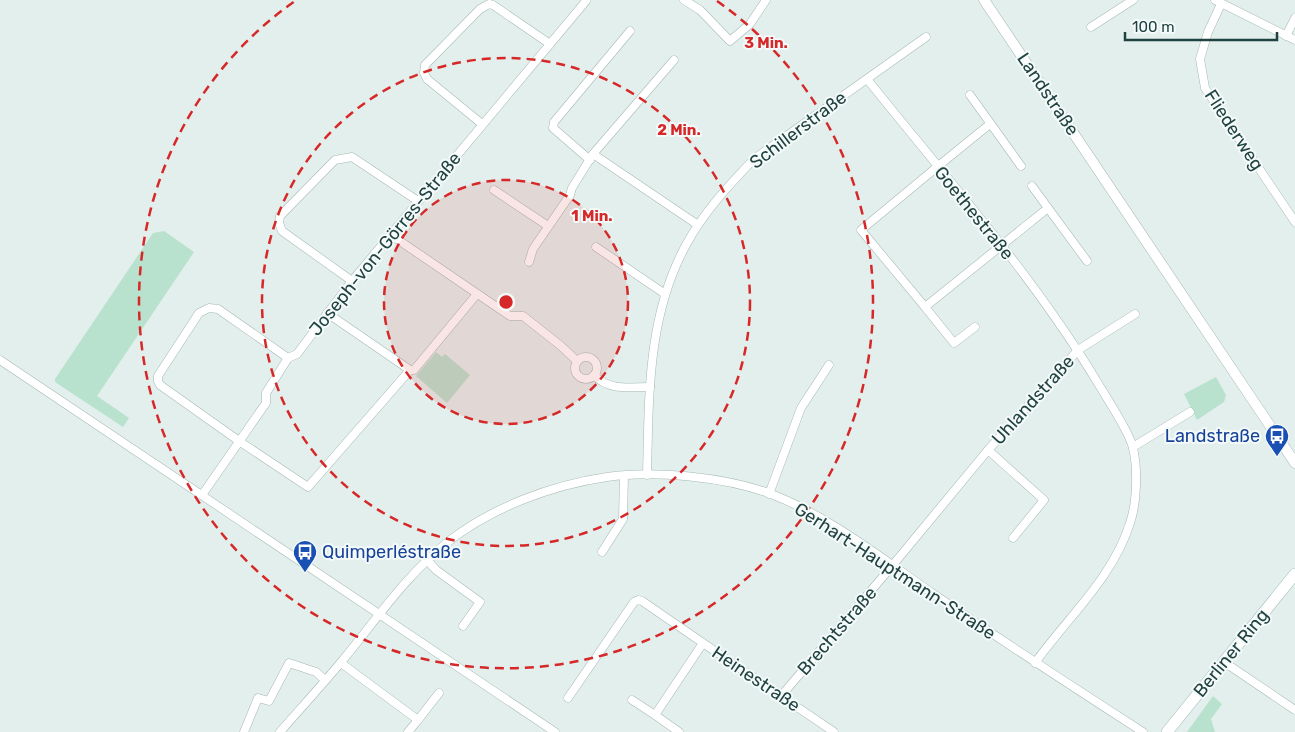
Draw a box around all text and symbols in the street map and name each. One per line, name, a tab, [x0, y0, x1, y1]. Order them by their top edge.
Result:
scale bar	[1125, 10, 1278, 42]
text: 100 m	[1132, 18, 1174, 36]
text: 3 Min.	[744, 34, 788, 52]
street label: Landstraße	[1012, 48, 1084, 140]
street label: Fliederweg	[1200, 85, 1268, 175]
street label: Schillerstraße	[745, 86, 851, 174]
text: 2 Min.	[657, 121, 701, 139]
street label: Joseph-von-Görres-Straße	[304, 148, 466, 340]
street label: Goethestraße	[930, 162, 1018, 264]
text: 1 Min.	[571, 207, 613, 225]
centre of rings	[497, 293, 515, 311]
street label: Uhlandstraße	[987, 351, 1079, 449]
bus stop icon: Landstraße	[1264, 423, 1290, 457]
place label: Landstraße	[1165, 425, 1260, 447]
street label: Gerhart-Hauptmann-Straße	[790, 498, 1000, 644]
bus stop icon: Quimperléstraße	[292, 539, 318, 573]
place label: Quimperléstraße	[322, 541, 461, 563]
street label: Brechtstraße	[793, 582, 881, 680]
street label: Berliner Ring	[1189, 604, 1273, 702]
street label: Heinestraße	[708, 641, 804, 717]

